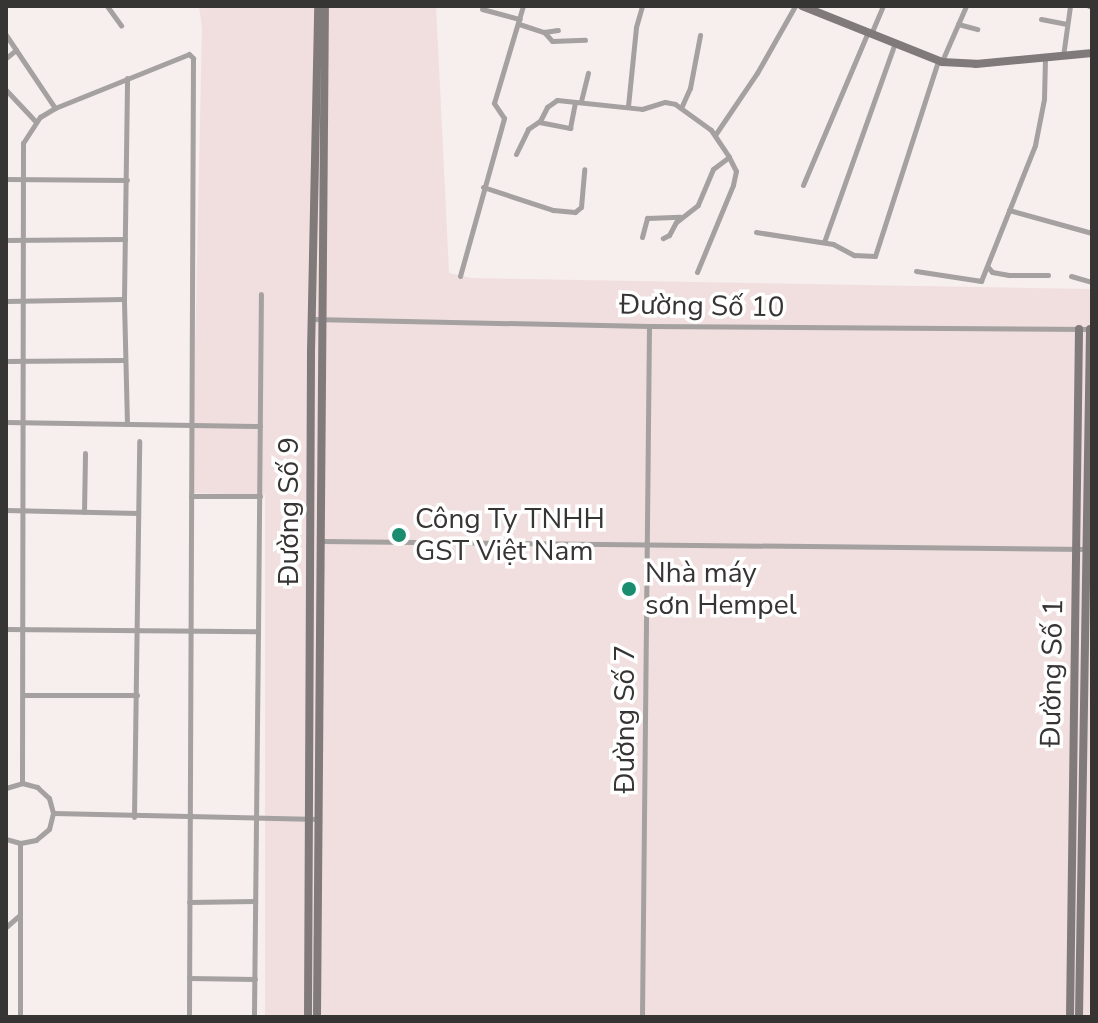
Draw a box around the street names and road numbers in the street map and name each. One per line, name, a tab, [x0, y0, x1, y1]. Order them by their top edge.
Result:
street label: Đường Số 10	[619, 288, 785, 324]
street label: Đường Số 9	[272, 437, 306, 585]
street label: Đường Số 1	[1034, 599, 1070, 747]
street label: Đường Số 7	[608, 645, 642, 793]

